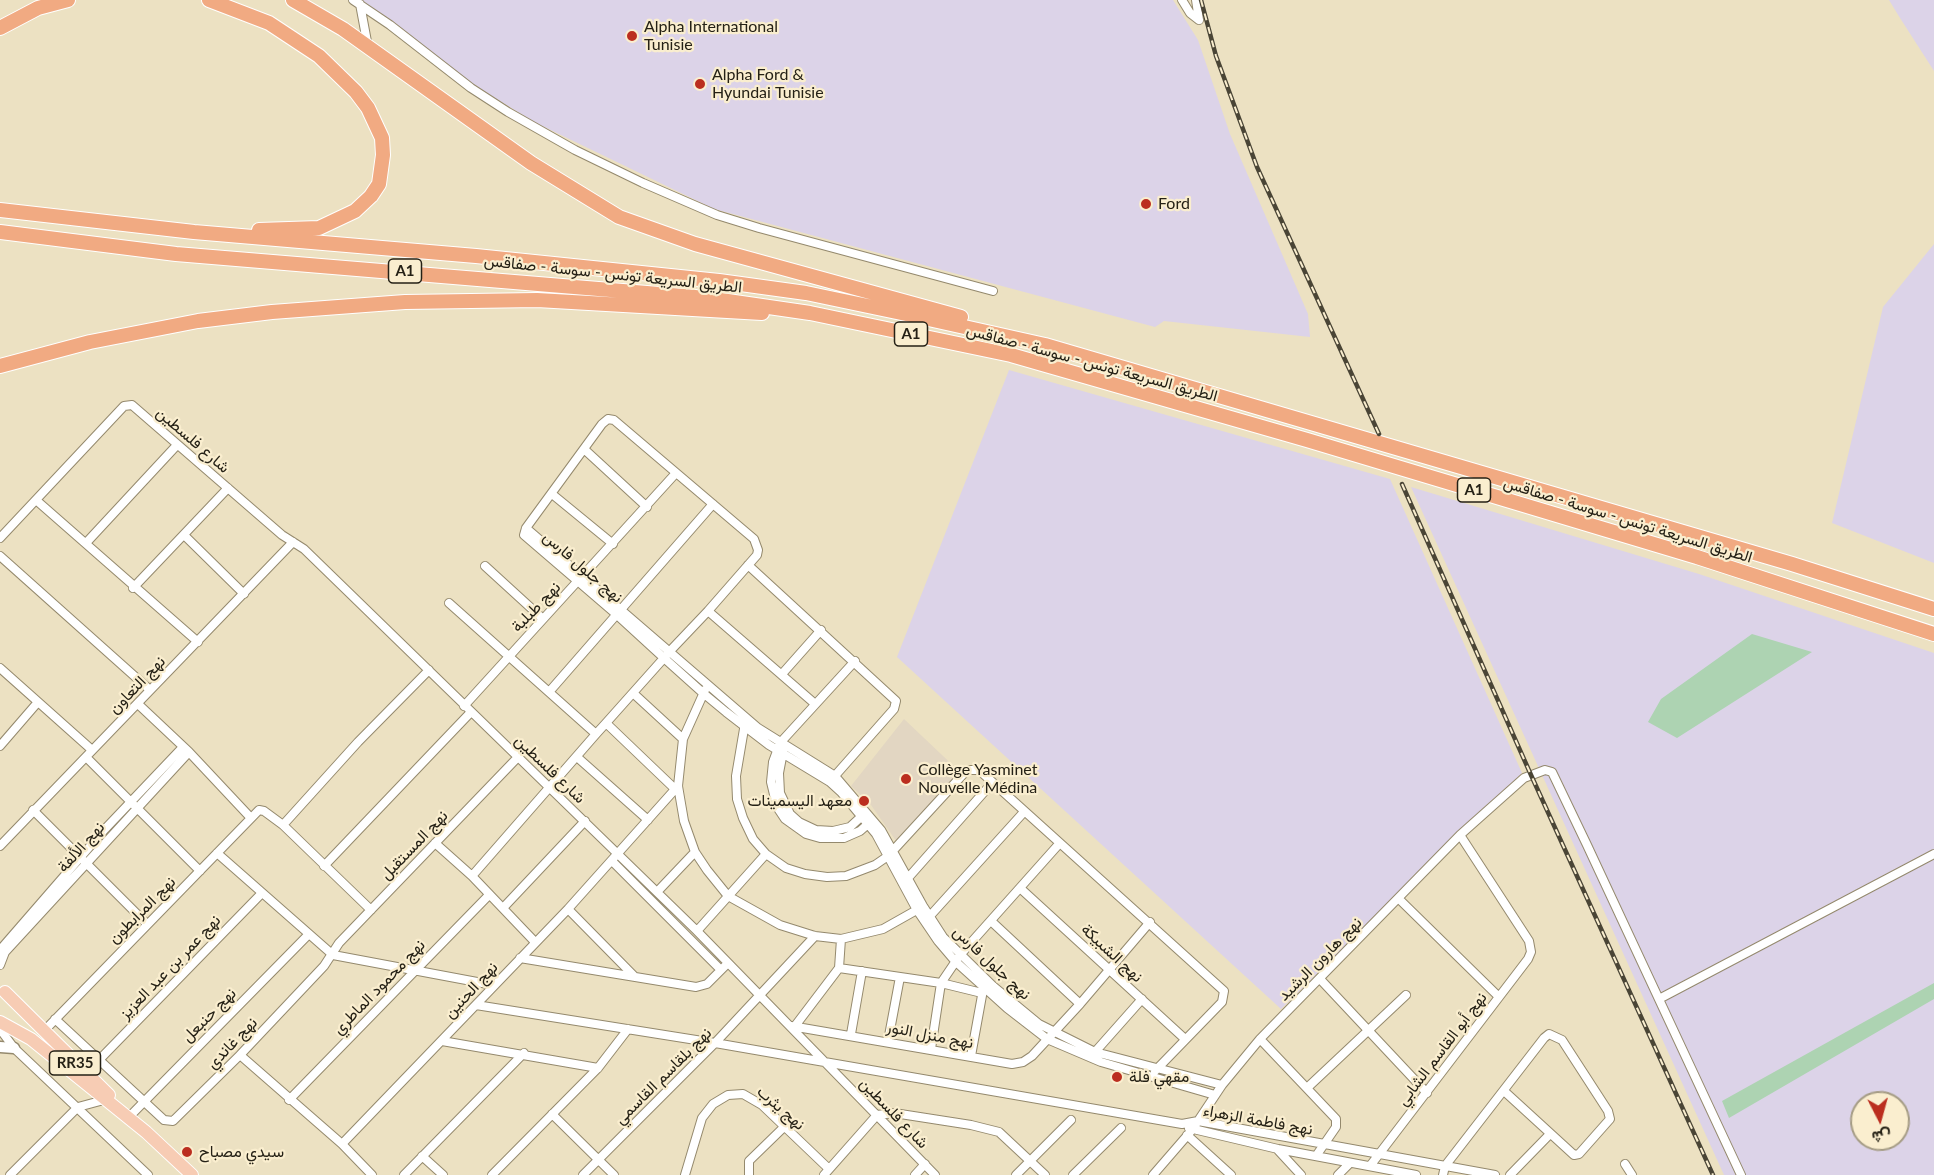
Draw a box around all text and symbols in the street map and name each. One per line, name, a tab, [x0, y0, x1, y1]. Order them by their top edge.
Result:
place label: Alpha International Tunisie	[644, 17, 778, 55]
marker: Alpha International Tunisie	[625, 29, 639, 43]
place label: Alpha Ford & Hyundai Tunisie	[712, 65, 824, 103]
marker: Alpha Ford & Hyundai Tunisie	[693, 77, 707, 91]
place label: Ford	[1158, 194, 1190, 214]
marker: Ford	[1139, 197, 1153, 211]
street label: الطريق السريعة تونس - سوسة - صفاقس	[483, 251, 743, 297]
road number: A1	[388, 259, 422, 283]
street label: الطريق السريعة تونس - سوسة - صفاقس	[964, 320, 1220, 406]
road number: A1	[894, 322, 928, 346]
street label: شارع فلسطين	[152, 403, 234, 477]
street label: الطريق السريعة تونس - سوسة - صفاقس	[1501, 473, 1755, 567]
road number: A1	[1458, 478, 1490, 502]
street label: نهج جلول فارس	[539, 527, 627, 607]
street label: نهج طبلبة	[507, 578, 565, 636]
street label: نهج التعاون	[105, 652, 169, 718]
street label: شارع فلسطين	[511, 731, 589, 807]
place label: Collège Yasminet Nouvelle Médina	[918, 760, 1037, 798]
marker: Collège Yasminet Nouvelle Médina	[899, 772, 913, 786]
place label: معهد اليسمينات	[748, 791, 852, 811]
marker: معهد اليسمينات	[857, 794, 871, 808]
street label: نهج المستقبل	[376, 806, 452, 884]
street label: نهج الألفة	[53, 818, 109, 876]
street label: نهج المرابطون	[104, 872, 180, 948]
street label: نهج عمر بن عبد العزيز	[115, 911, 225, 1023]
street label: نهج هارون الرشيد	[1274, 913, 1366, 1005]
street label: نهج الشبيكة	[1077, 920, 1147, 986]
street label: نهج جلول فارس	[949, 922, 1035, 1004]
street label: نهج محمود الماطري	[329, 935, 429, 1039]
street label: نهج الحنين	[440, 958, 502, 1022]
street label: نهج حنبعل	[178, 984, 240, 1046]
street label: نهج أبو القاسم الشابي	[1393, 988, 1491, 1110]
street label: نهج غاندي	[203, 1013, 261, 1073]
street label: نهج منزل النور	[885, 1017, 975, 1053]
street label: نهج بلقاسم القاسمي	[610, 1023, 716, 1129]
road number: RR35	[50, 1051, 100, 1075]
place label: مقهي فلة	[1129, 1067, 1189, 1087]
marker: مقهي فلة	[1110, 1070, 1124, 1084]
street label: شارع فلسطين	[856, 1074, 932, 1152]
street label: نهج يثرب	[753, 1082, 809, 1134]
north arrow	[1850, 1091, 1910, 1151]
street label: نهج فاطمة الزهراء	[1202, 1101, 1314, 1139]
text: ش	[1871, 1127, 1892, 1148]
place label: سيدي مصباح	[199, 1142, 284, 1162]
marker: سيدي مصباح	[180, 1145, 194, 1159]

